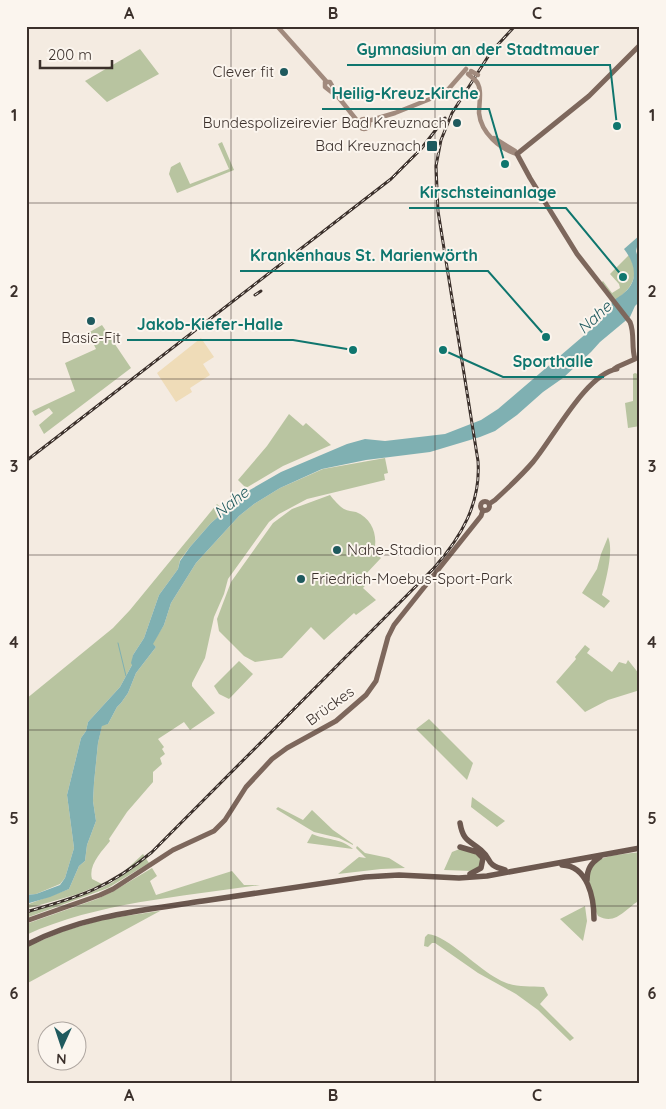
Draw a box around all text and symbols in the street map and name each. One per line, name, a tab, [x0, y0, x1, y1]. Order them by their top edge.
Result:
text: A	[124, 3, 135, 23]
text: B	[328, 3, 338, 23]
text: C	[532, 3, 542, 23]
callout: Gymnasium an der Stadtmauer	[347, 34, 610, 65]
scale bar	[40, 38, 112, 70]
text: Gymnasium an der Stadtmauer	[356, 39, 600, 59]
text: 200 m	[48, 45, 92, 64]
place label: Clever fit	[213, 62, 274, 81]
marker: Clever fit	[278, 66, 290, 78]
callout: Heilig-Kreuz-Kirche	[322, 78, 489, 109]
text: Heilig-Kreuz-Kirche	[331, 83, 479, 103]
text: 1	[11, 105, 17, 125]
text: 1	[649, 105, 655, 125]
place label: Bundespolizeirevier Bad Kreuznach	[203, 113, 447, 132]
marker: Bundespolizeirevier Bad Kreuznach	[451, 117, 463, 129]
place label: Bad Kreuznach	[315, 136, 421, 155]
marker: Bad Kreuznach	[425, 139, 439, 153]
callout: Kirschsteinanlage	[409, 177, 566, 208]
text: Kirschsteinanlage	[420, 182, 556, 202]
callout: Krankenhaus St. Marienwörth	[240, 240, 488, 271]
text: Krankenhaus St. Marienwörth	[250, 245, 478, 265]
text: 2	[9, 281, 19, 301]
text: 2	[647, 281, 657, 301]
water label: Nahe	[573, 296, 616, 338]
callout: Jakob-Kiefer-Halle	[127, 309, 293, 340]
text: Jakob-Kiefer-Halle	[137, 314, 283, 334]
marker: Basic-Fit	[85, 315, 97, 327]
place label: Basic-Fit	[61, 328, 121, 347]
callout: Sporthalle	[503, 346, 604, 377]
text: Sporthalle	[513, 351, 593, 371]
text: 3	[10, 456, 18, 476]
text: 3	[648, 456, 656, 476]
water label: Nahe	[209, 481, 253, 522]
place label: Nahe-Stadion	[347, 540, 443, 559]
marker: Nahe-Stadion	[331, 544, 343, 556]
place label: Friedrich-Moebus-Sport-Park	[311, 569, 513, 588]
marker: Friedrich-Moebus-Sport-Park	[295, 573, 307, 585]
text: 4	[9, 632, 19, 652]
text: 4	[647, 632, 657, 652]
street label: Brückes	[302, 682, 358, 729]
text: 5	[9, 808, 19, 828]
text: 5	[647, 808, 657, 828]
text: 6	[10, 983, 19, 1003]
text: 6	[648, 983, 657, 1003]
north arrow	[38, 1022, 88, 1072]
text: N	[56, 1050, 67, 1068]
text: A	[124, 1085, 135, 1105]
text: B	[328, 1085, 338, 1105]
text: C	[532, 1085, 542, 1105]

